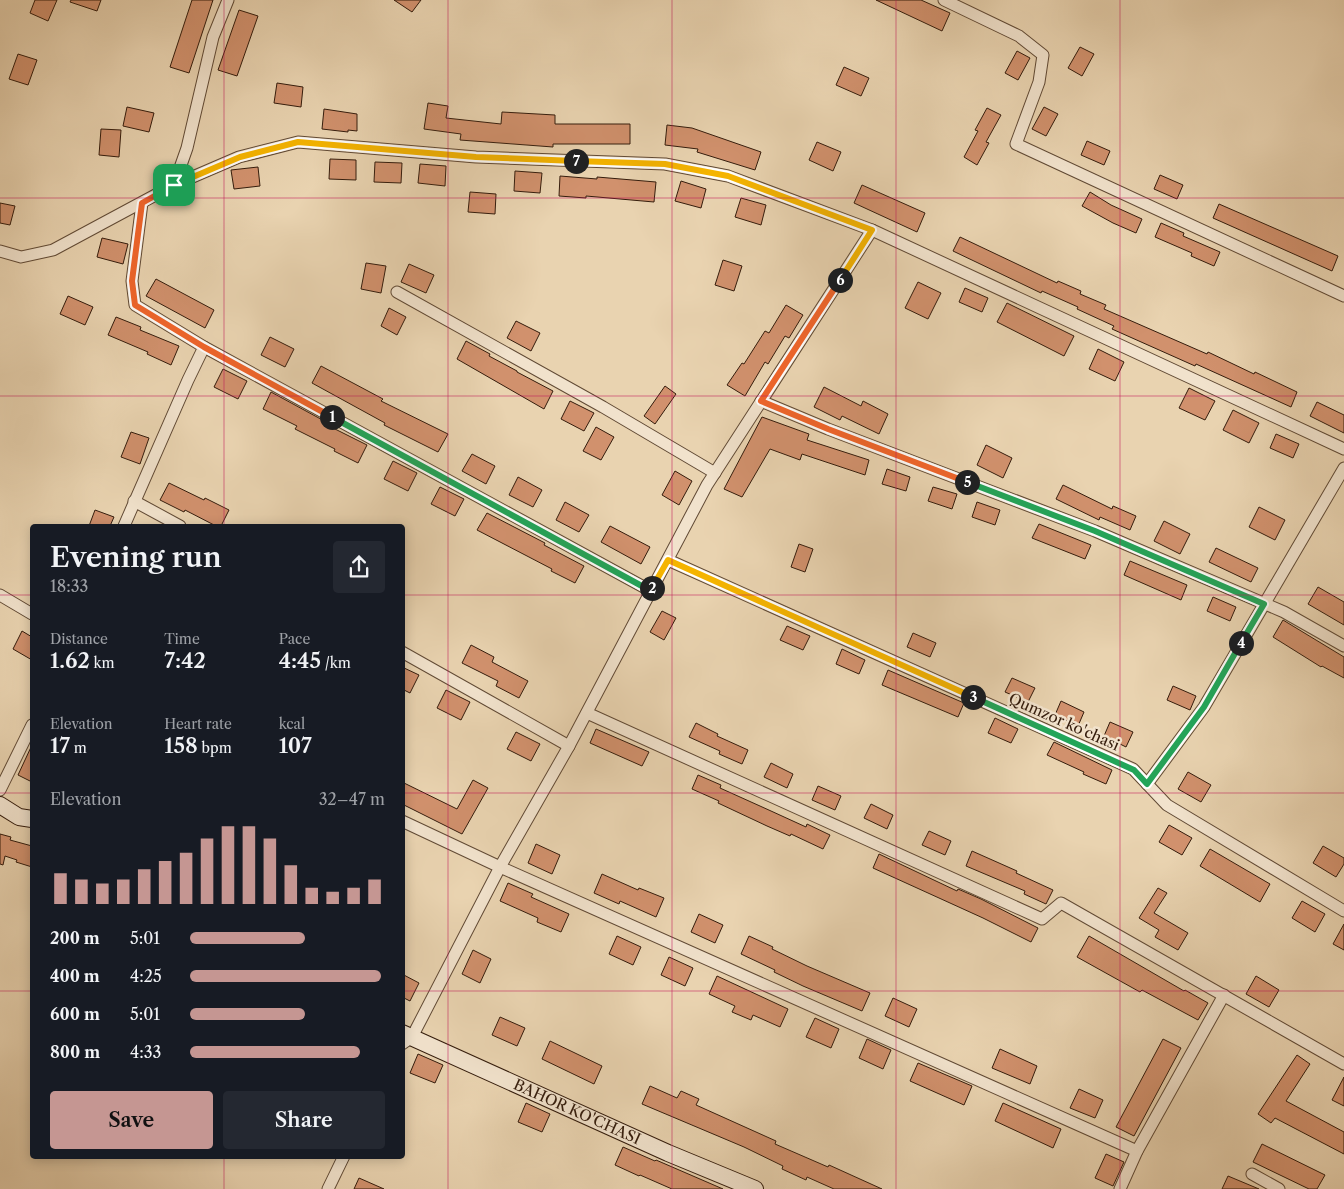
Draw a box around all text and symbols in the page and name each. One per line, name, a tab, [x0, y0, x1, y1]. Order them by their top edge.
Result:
pin: 7	[564, 148, 588, 174]
text: 7	[573, 152, 580, 170]
pin	[153, 164, 195, 206]
icon: arrive	[160, 171, 188, 199]
pin: 6	[828, 268, 852, 292]
text: 6	[836, 271, 845, 289]
pin: 1	[320, 404, 344, 430]
text: 1	[329, 408, 336, 426]
pin: 5	[954, 470, 980, 494]
text: 5	[964, 473, 971, 491]
text: Evening run	[50, 540, 222, 574]
button: share	[333, 541, 385, 593]
text: 18:33	[50, 576, 88, 596]
pin: 2	[640, 576, 664, 600]
text: 2	[648, 579, 657, 597]
text: Distance	[50, 630, 108, 648]
text: Time	[164, 630, 200, 648]
text: Pace	[279, 630, 310, 648]
pin: 4	[1228, 630, 1254, 656]
text: 4	[1237, 634, 1246, 652]
text: 1.62	[50, 648, 90, 673]
text: 7:42	[164, 648, 206, 673]
text: 4:45	[279, 648, 321, 673]
text: km	[90, 654, 115, 672]
text: /km	[321, 654, 351, 672]
pin: 3	[960, 684, 986, 710]
text: 3	[970, 688, 977, 706]
street label: Qumzor ko'chasi	[1006, 689, 1123, 755]
text: Elevation	[50, 715, 113, 733]
text: Heart rate	[164, 715, 232, 733]
text: kcal	[279, 715, 305, 733]
text: 17	[50, 733, 70, 758]
text: 158	[164, 733, 198, 758]
text: 107	[279, 733, 312, 758]
text: m	[70, 739, 87, 757]
text: bpm	[198, 739, 232, 757]
text: Elevation	[50, 789, 121, 809]
text: 32–47 m	[319, 789, 385, 809]
text: 200 m	[50, 928, 100, 948]
text: 5:01	[130, 928, 160, 948]
text: 400 m	[50, 966, 100, 986]
text: 4:25	[130, 966, 162, 986]
text: 600 m	[50, 1004, 100, 1024]
text: 5:01	[130, 1004, 160, 1024]
text: 800 m	[50, 1042, 100, 1062]
text: 4:33	[130, 1042, 161, 1062]
street label: BAHOR KO'CHASI	[511, 1075, 644, 1148]
button: Save	[50, 1091, 213, 1149]
button: Share	[223, 1091, 385, 1149]

